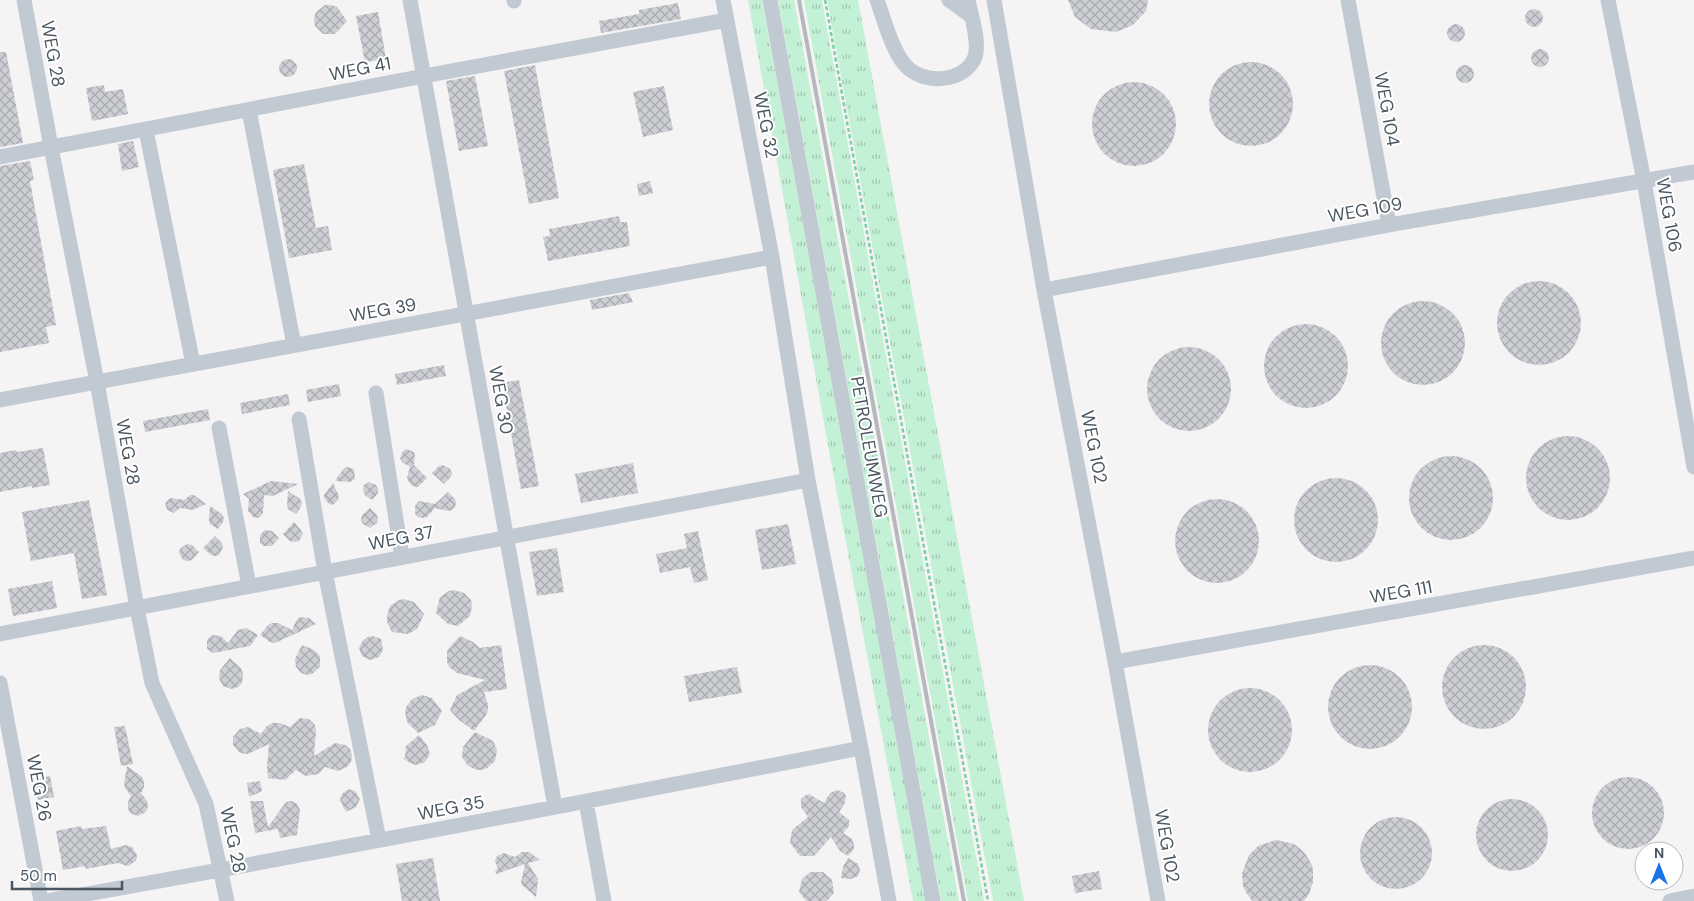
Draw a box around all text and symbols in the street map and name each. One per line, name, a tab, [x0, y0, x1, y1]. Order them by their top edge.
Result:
street label: WEG 28	[35, 19, 71, 89]
street label: WEG 41	[327, 51, 393, 87]
street label: WEG 104	[1369, 70, 1405, 148]
street label: WEG 32	[748, 90, 784, 160]
street label: WEG 106	[1651, 176, 1687, 254]
street label: WEG 109	[1326, 192, 1404, 228]
street label: WEG 39	[348, 292, 418, 328]
street label: WEG 30	[483, 364, 519, 436]
street label: PETROLEUMWEG	[845, 374, 893, 520]
street label: WEG 102	[1075, 408, 1113, 486]
street label: WEG 28	[110, 417, 146, 487]
street label: WEG 37	[366, 520, 436, 556]
street label: WEG 111	[1368, 575, 1434, 609]
street label: WEG 26	[21, 752, 57, 824]
street label: WEG 35	[416, 790, 486, 826]
street label: WEG 28	[214, 805, 252, 875]
street label: WEG 102	[1149, 807, 1185, 885]
north arrow	[1634, 841, 1684, 891]
text: N	[1654, 844, 1664, 862]
scale bar	[12, 858, 122, 890]
text: 50 m	[20, 866, 57, 886]

